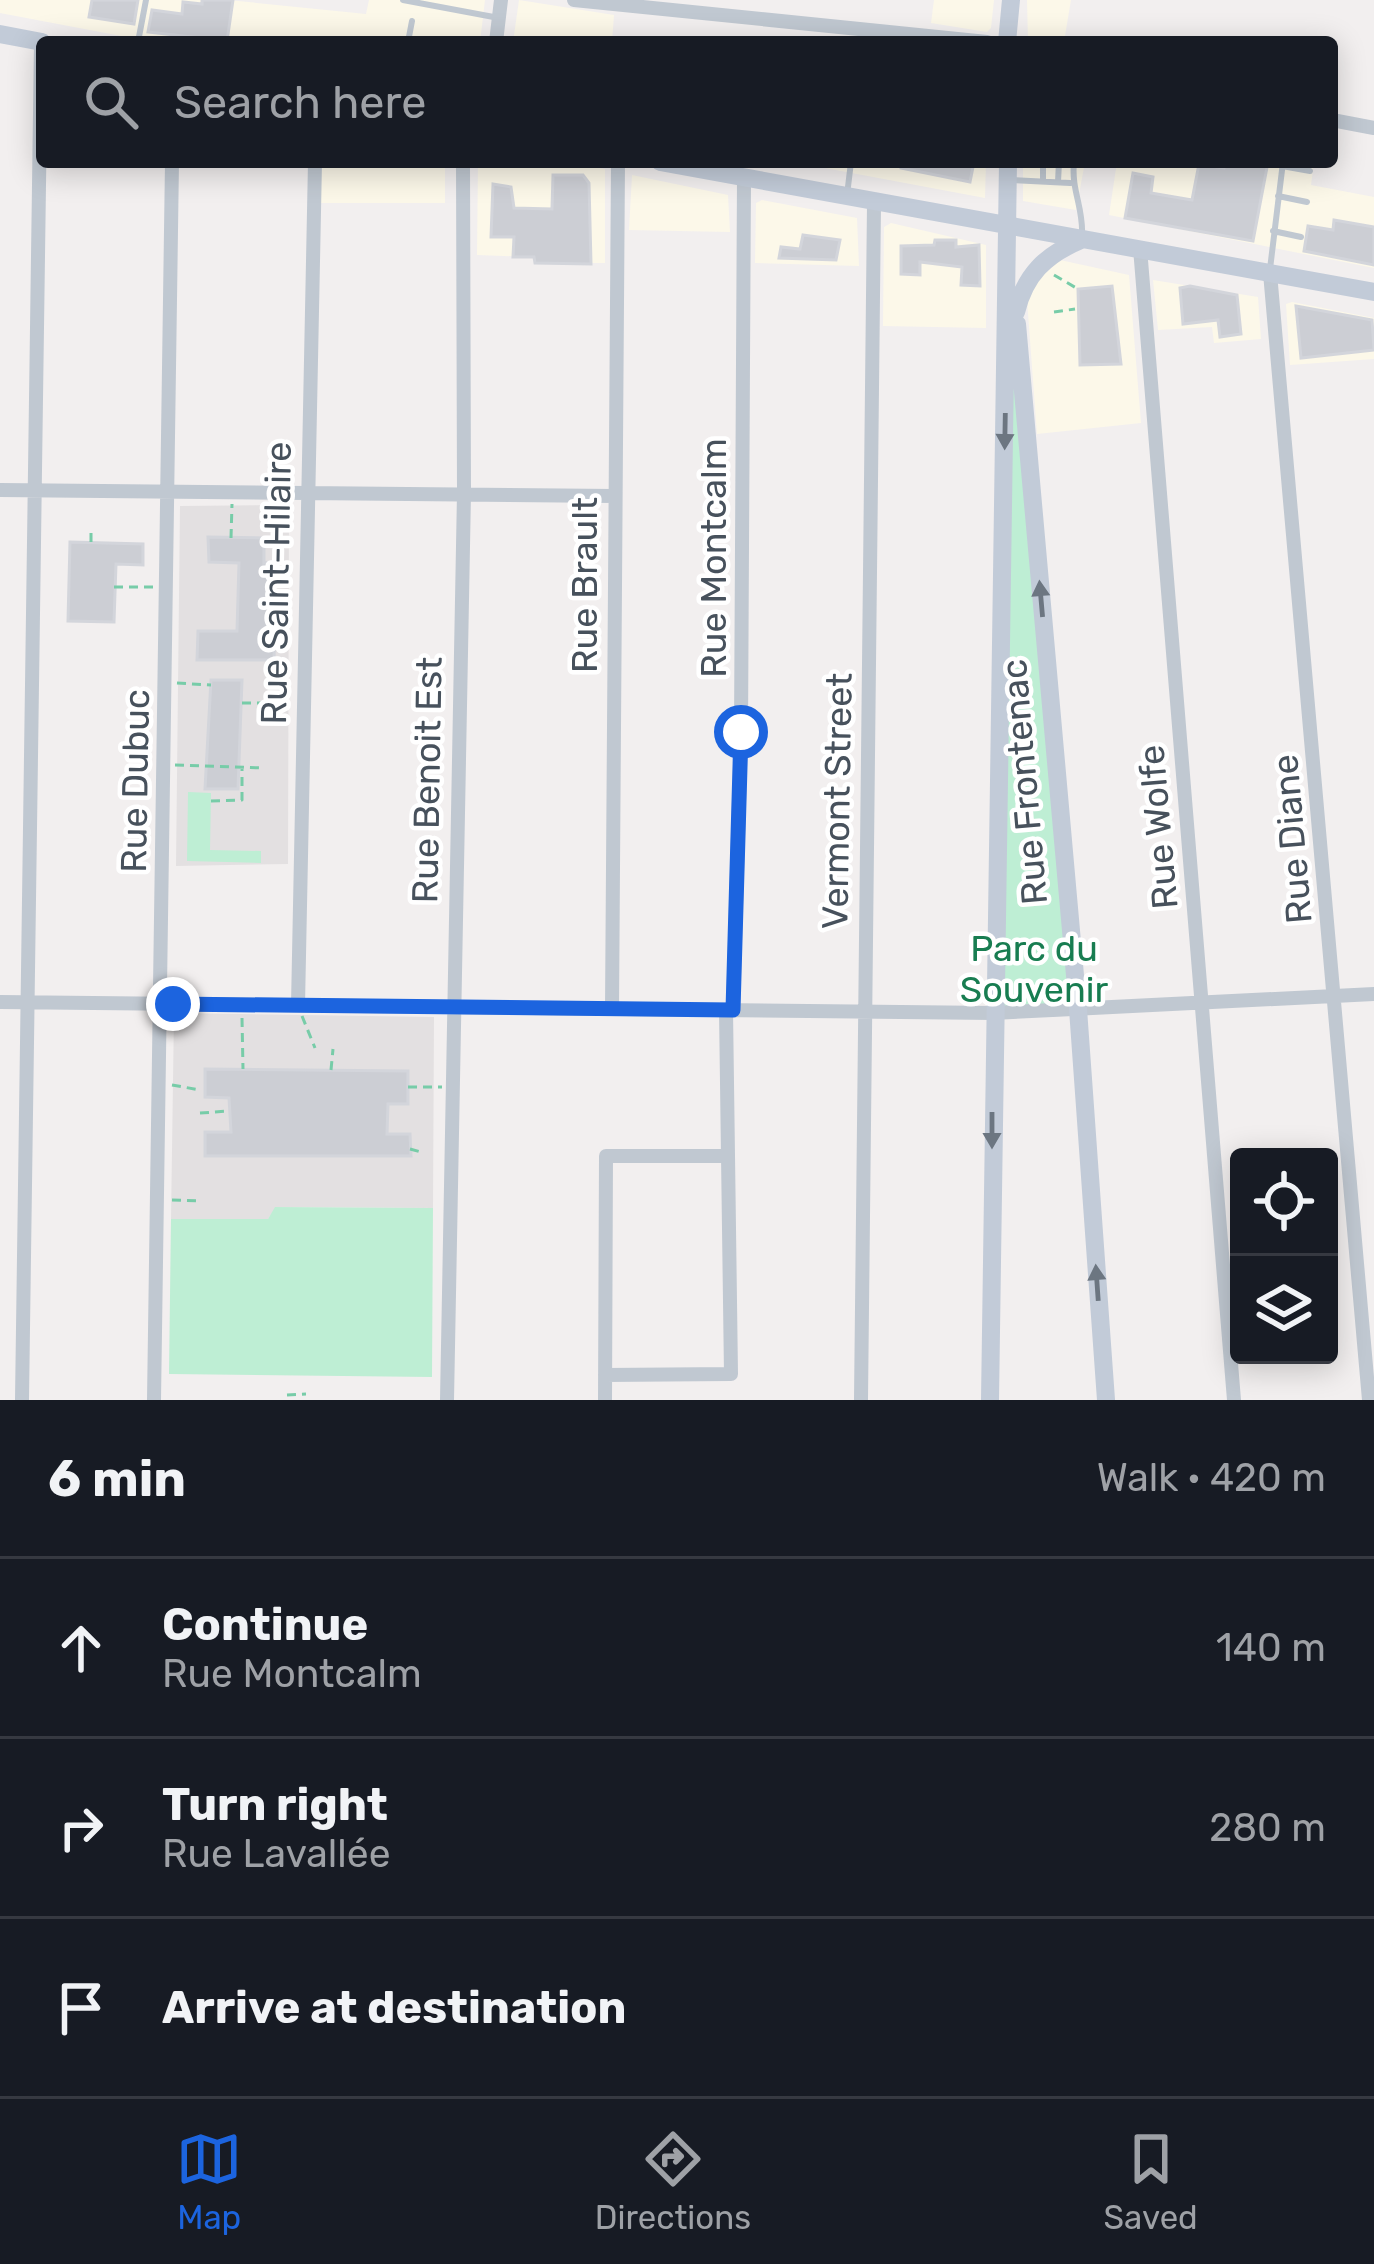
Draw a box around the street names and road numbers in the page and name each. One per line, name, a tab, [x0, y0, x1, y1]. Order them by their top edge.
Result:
street label: Rue Montcalm	[692, 438, 735, 678]
street label: Rue Saint-Hilaire	[252, 441, 300, 725]
street label: Rue Brault	[563, 497, 606, 673]
street label: Rue Benoit Est	[403, 656, 451, 904]
street label: Rue Frontenac	[992, 658, 1056, 906]
street label: Vermont Street	[813, 672, 861, 930]
street label: Rue Dubuc	[112, 689, 158, 873]
street label: Rue Wolfe	[1129, 743, 1187, 911]
street label: Rue Diane	[1263, 753, 1321, 925]

